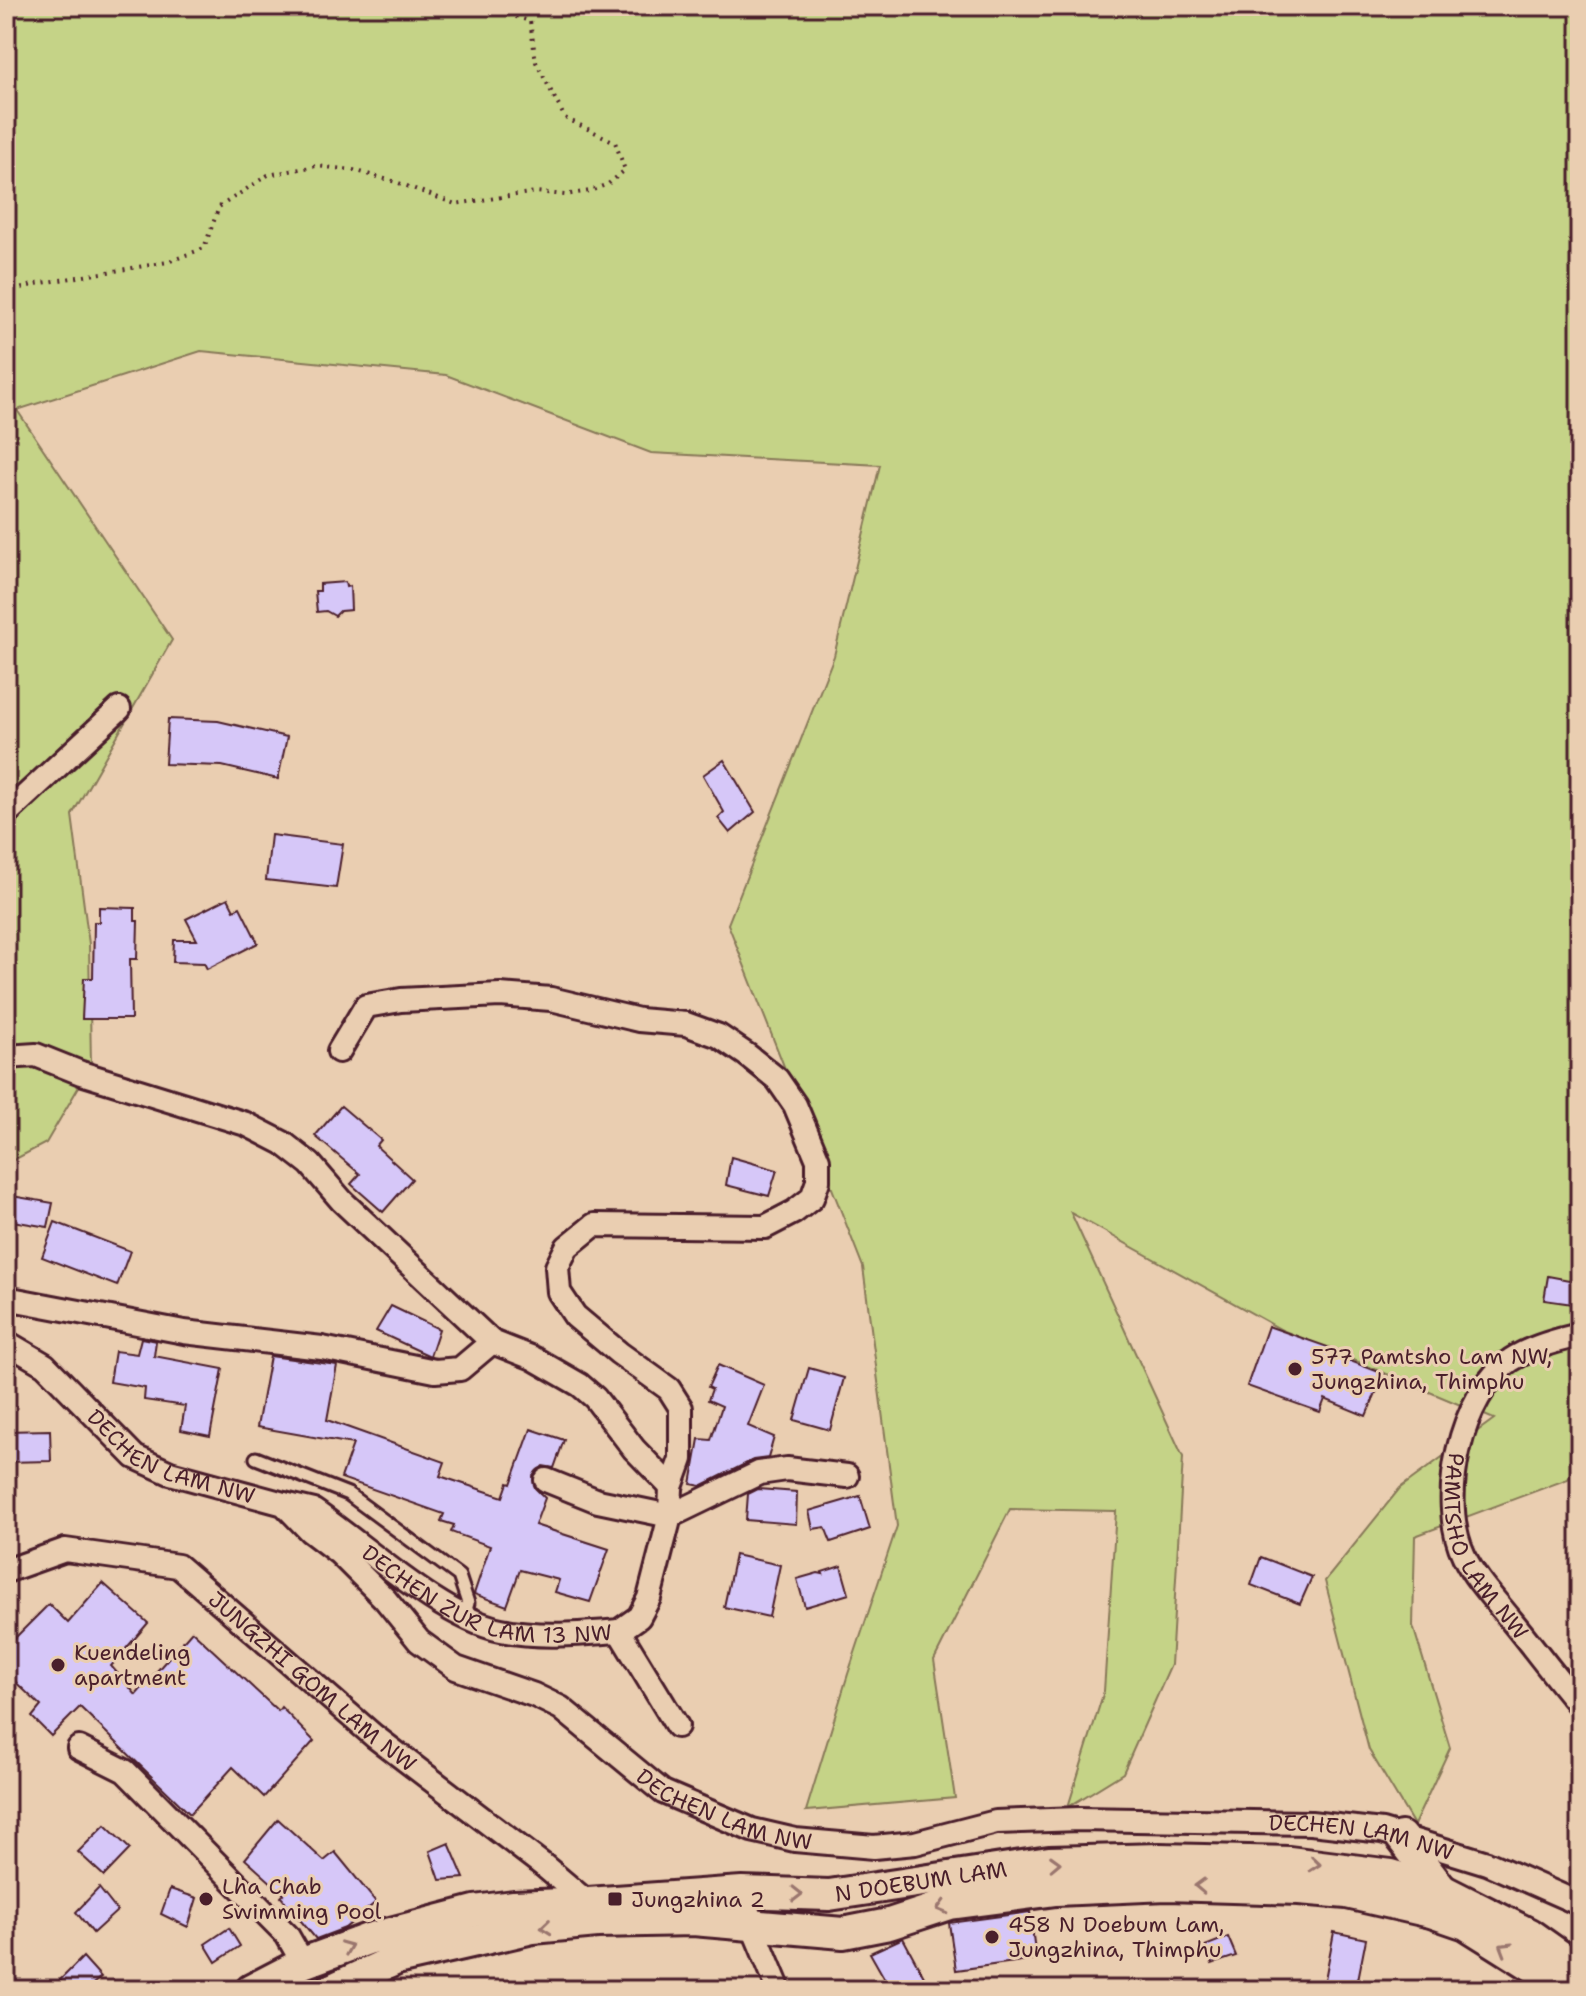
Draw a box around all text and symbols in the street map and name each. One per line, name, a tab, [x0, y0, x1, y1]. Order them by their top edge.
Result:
place label: 577 Pamtsho Lam NW, Jungzhina, Thimphu	[1311, 1342, 1552, 1396]
marker: 577 Pamtsho Lam NW, Jungzhina, Thimphu	[1286, 1360, 1304, 1378]
street label: DECHEN LAM NW	[81, 1402, 258, 1510]
street label: PAMTSHO LAM NW	[1438, 1450, 1535, 1645]
street label: DECHEN ZUR LAM 13 NW	[356, 1538, 613, 1649]
street label: JUNGZHI GOM LAM NW	[202, 1585, 423, 1778]
place label: Kuendeling apartment	[74, 1638, 190, 1692]
marker: Kuendeling apartment	[49, 1656, 67, 1674]
street label: DECHEN LAM NW	[630, 1762, 813, 1856]
street label: DECHEN LAM NW	[1268, 1808, 1458, 1867]
street label: N DOEBUM LAM	[833, 1854, 1009, 1908]
one-way arrow	[1049, 1854, 1062, 1871]
one-way arrow	[1308, 1856, 1321, 1873]
place label: Lha Chab Swimming Pool	[222, 1872, 382, 1926]
one-way arrow	[1193, 1877, 1206, 1894]
place label: Jungzhina 2	[631, 1885, 765, 1914]
one-way arrow	[791, 1886, 804, 1903]
marker: Lha Chab Swimming Pool	[197, 1890, 215, 1908]
marker: Jungzhina 2	[606, 1890, 624, 1908]
one-way arrow	[936, 1898, 949, 1915]
place label: 458 N Doebum Lam, Jungzhina, Thimphu	[1008, 1910, 1225, 1964]
one-way arrow	[539, 1918, 552, 1935]
marker: 458 N Doebum Lam, Jungzhina, Thimphu	[983, 1928, 1001, 1946]
one-way arrow	[339, 1940, 353, 1957]
one-way arrow	[1499, 1942, 1514, 1958]

